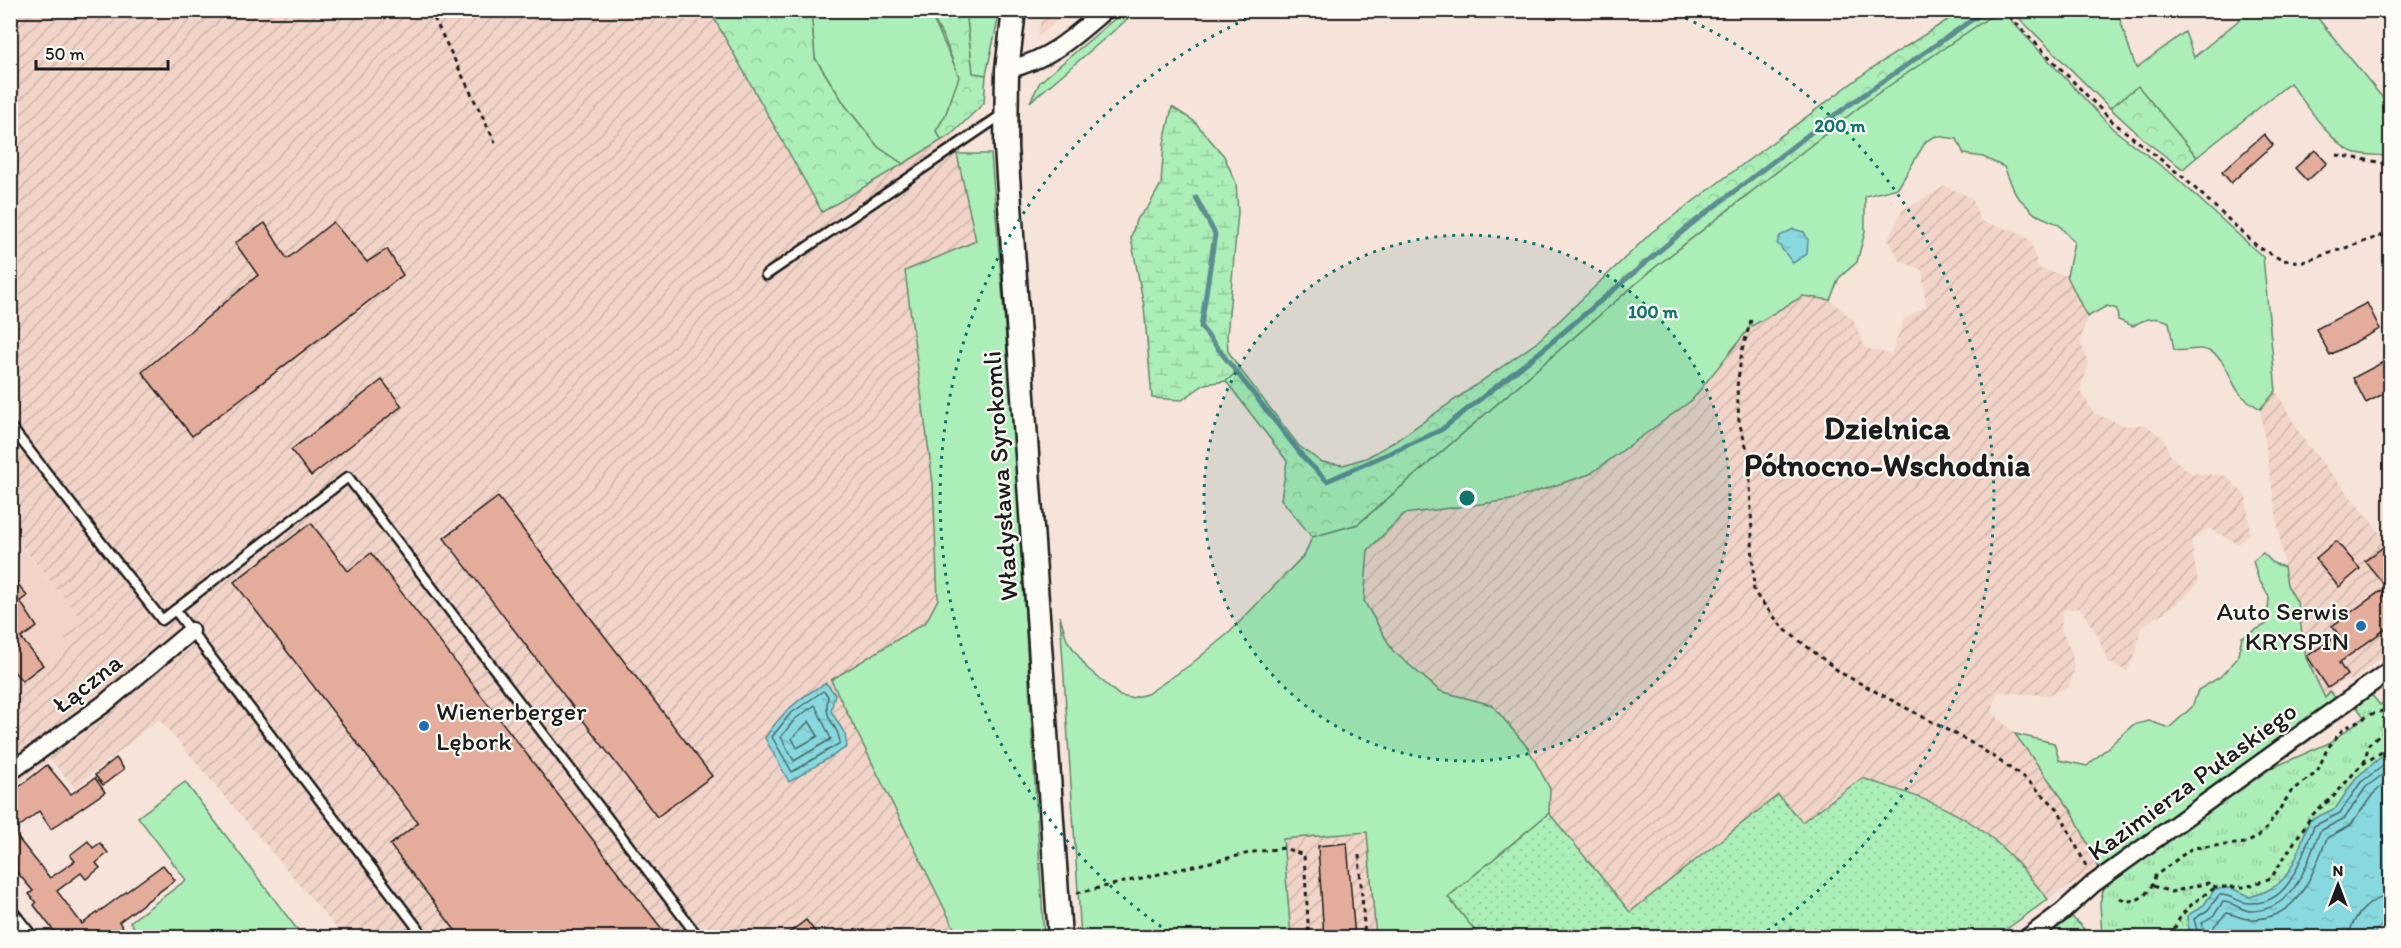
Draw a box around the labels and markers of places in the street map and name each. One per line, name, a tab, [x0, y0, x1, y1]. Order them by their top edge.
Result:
centre of rings	[1457, 488, 1477, 508]
place label: Auto Serwis KRYSPIN	[2217, 595, 2349, 657]
marker: Auto Serwis KRYSPIN	[2354, 619, 2368, 633]
place label: Wienerberger Lębork	[436, 695, 587, 757]
marker: Wienerberger Lębork	[417, 719, 431, 733]

